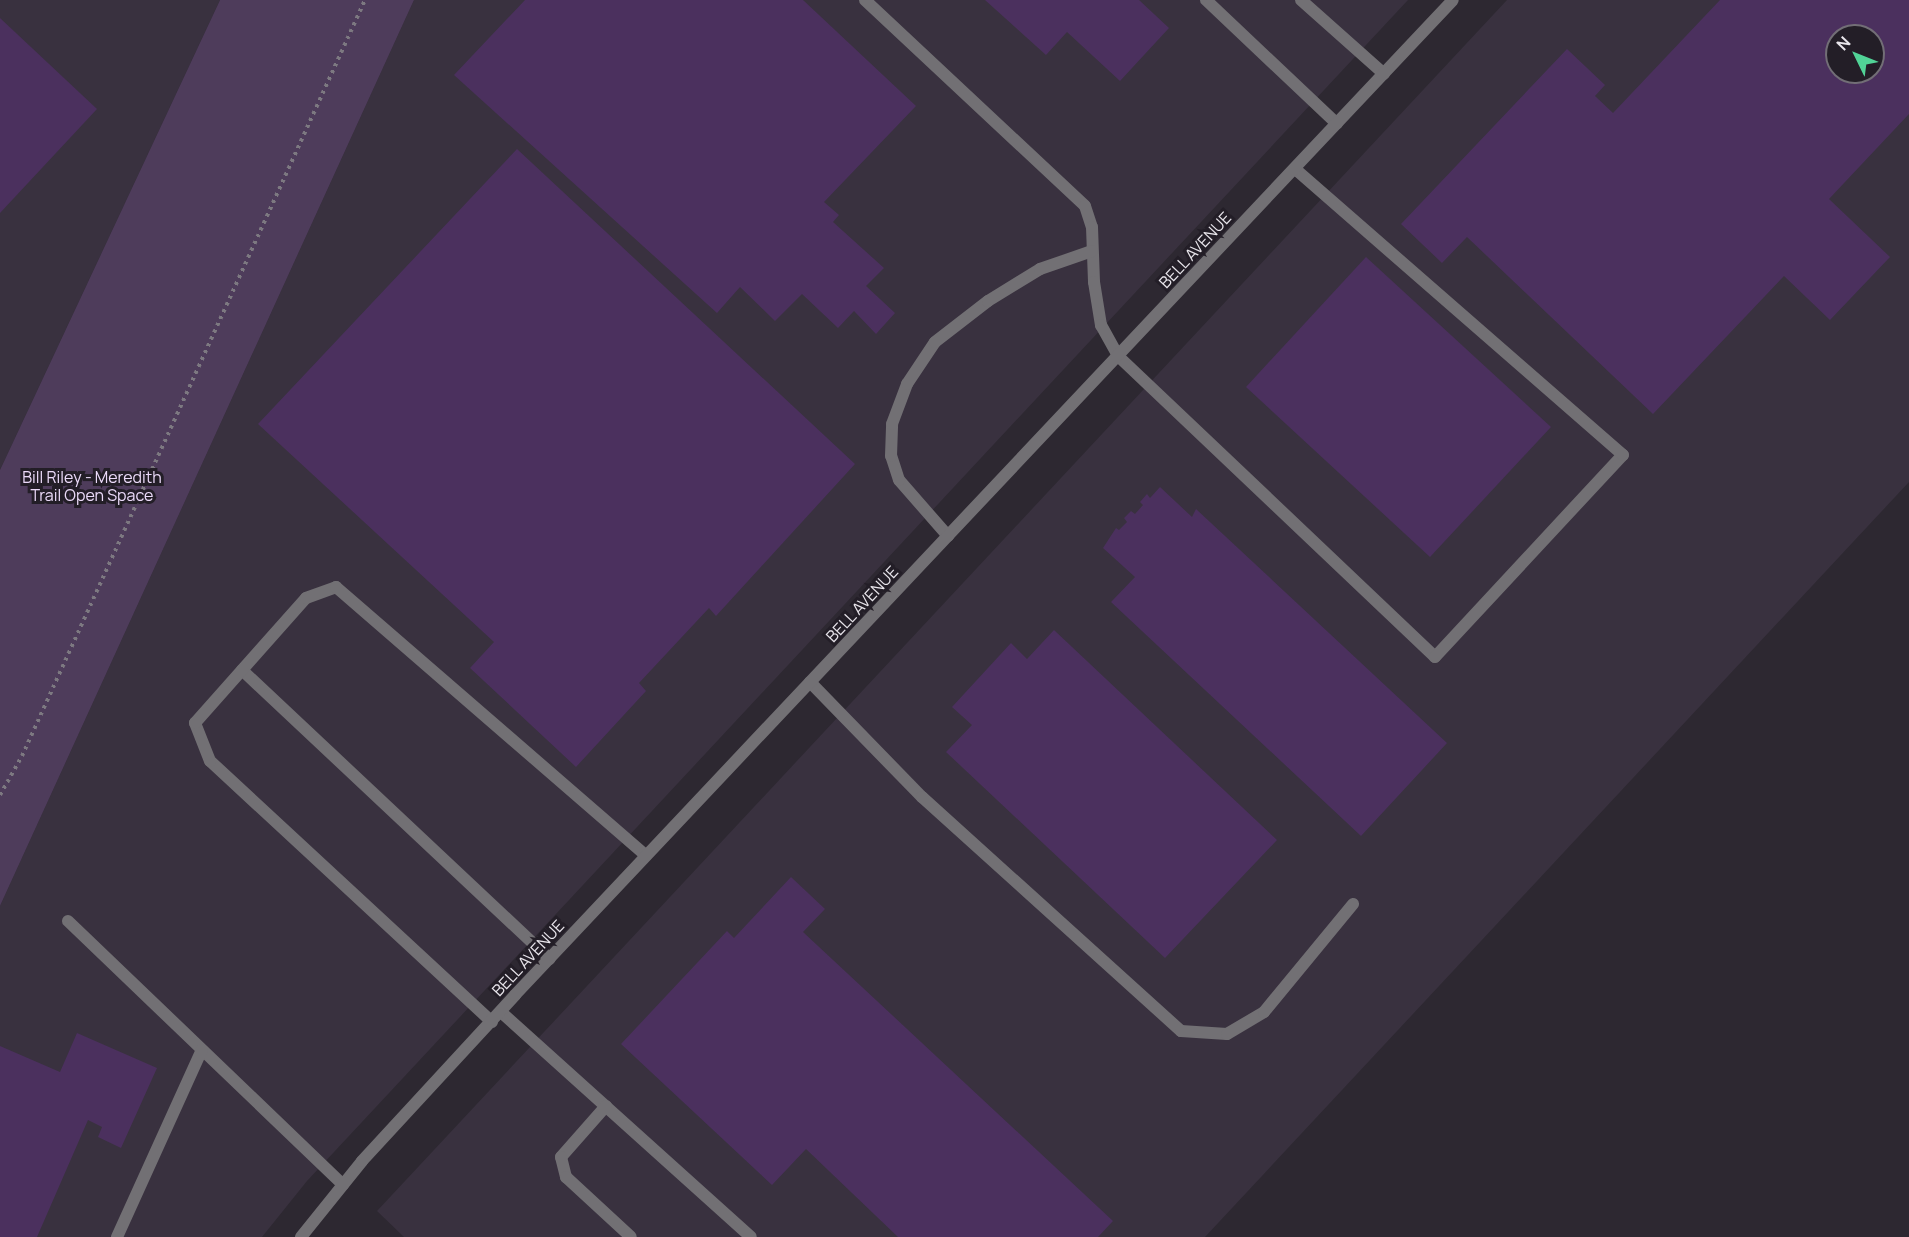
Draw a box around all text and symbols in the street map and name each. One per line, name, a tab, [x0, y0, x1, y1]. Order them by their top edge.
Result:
north arrow	[1825, 24, 1885, 84]
text: N	[1831, 31, 1855, 55]
street label: BELL AVENUE	[1155, 208, 1235, 292]
park label: Bill Riley - Meredith Trail Open Space	[22, 467, 162, 505]
street label: BELL AVENUE	[822, 562, 902, 646]
street label: BELL AVENUE	[488, 916, 568, 1000]

